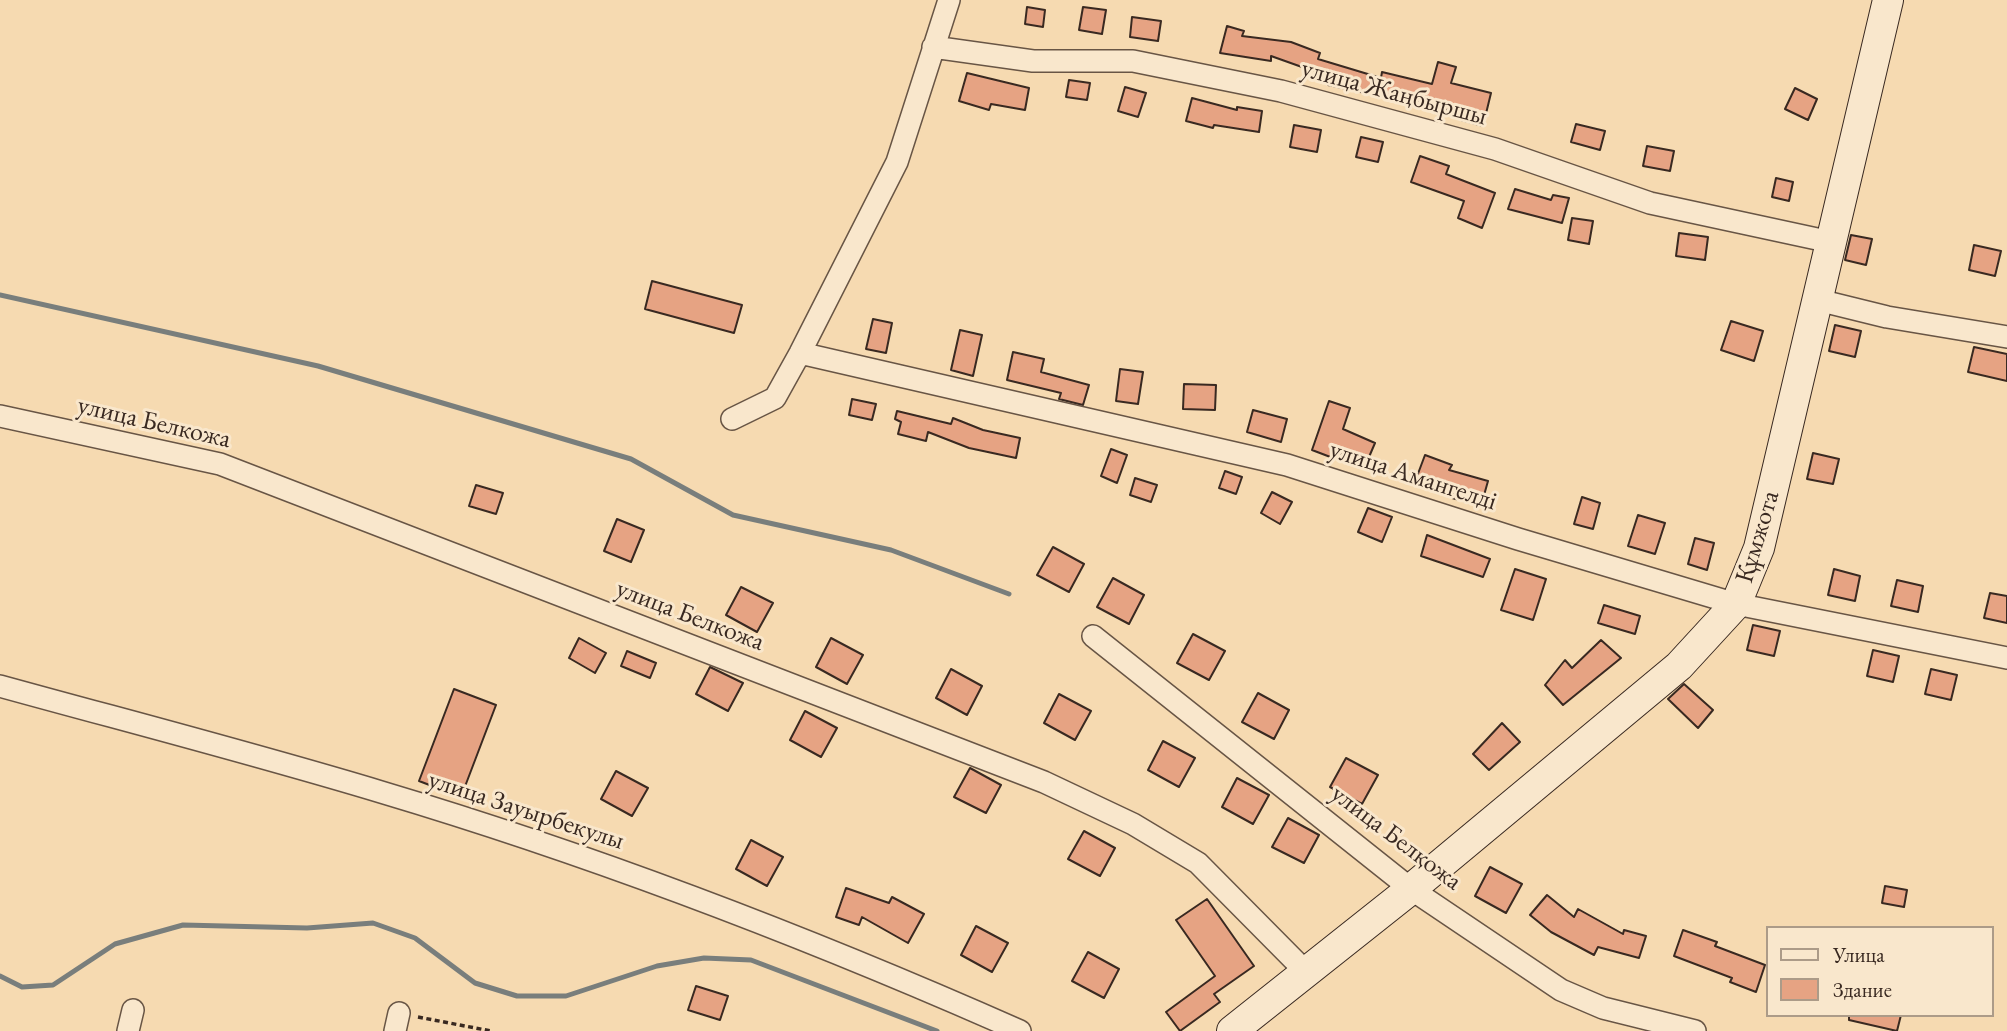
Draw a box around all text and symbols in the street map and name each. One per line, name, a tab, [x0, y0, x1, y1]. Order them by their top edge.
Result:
street label: улица Жаңбыршы	[1298, 53, 1490, 133]
street label: улица Белкожа	[74, 390, 234, 456]
street label: улица Амангелді	[1325, 434, 1501, 518]
street label: Құмжота	[1729, 487, 1787, 587]
street label: улица Белкожа	[612, 573, 768, 659]
street label: улица Зауырбекулы	[424, 765, 628, 857]
street label: улица Белқожа	[1324, 779, 1468, 897]
legend	[1766, 926, 1993, 1017]
text: Улица	[1833, 941, 1885, 968]
text: Здание	[1833, 976, 1892, 1003]

